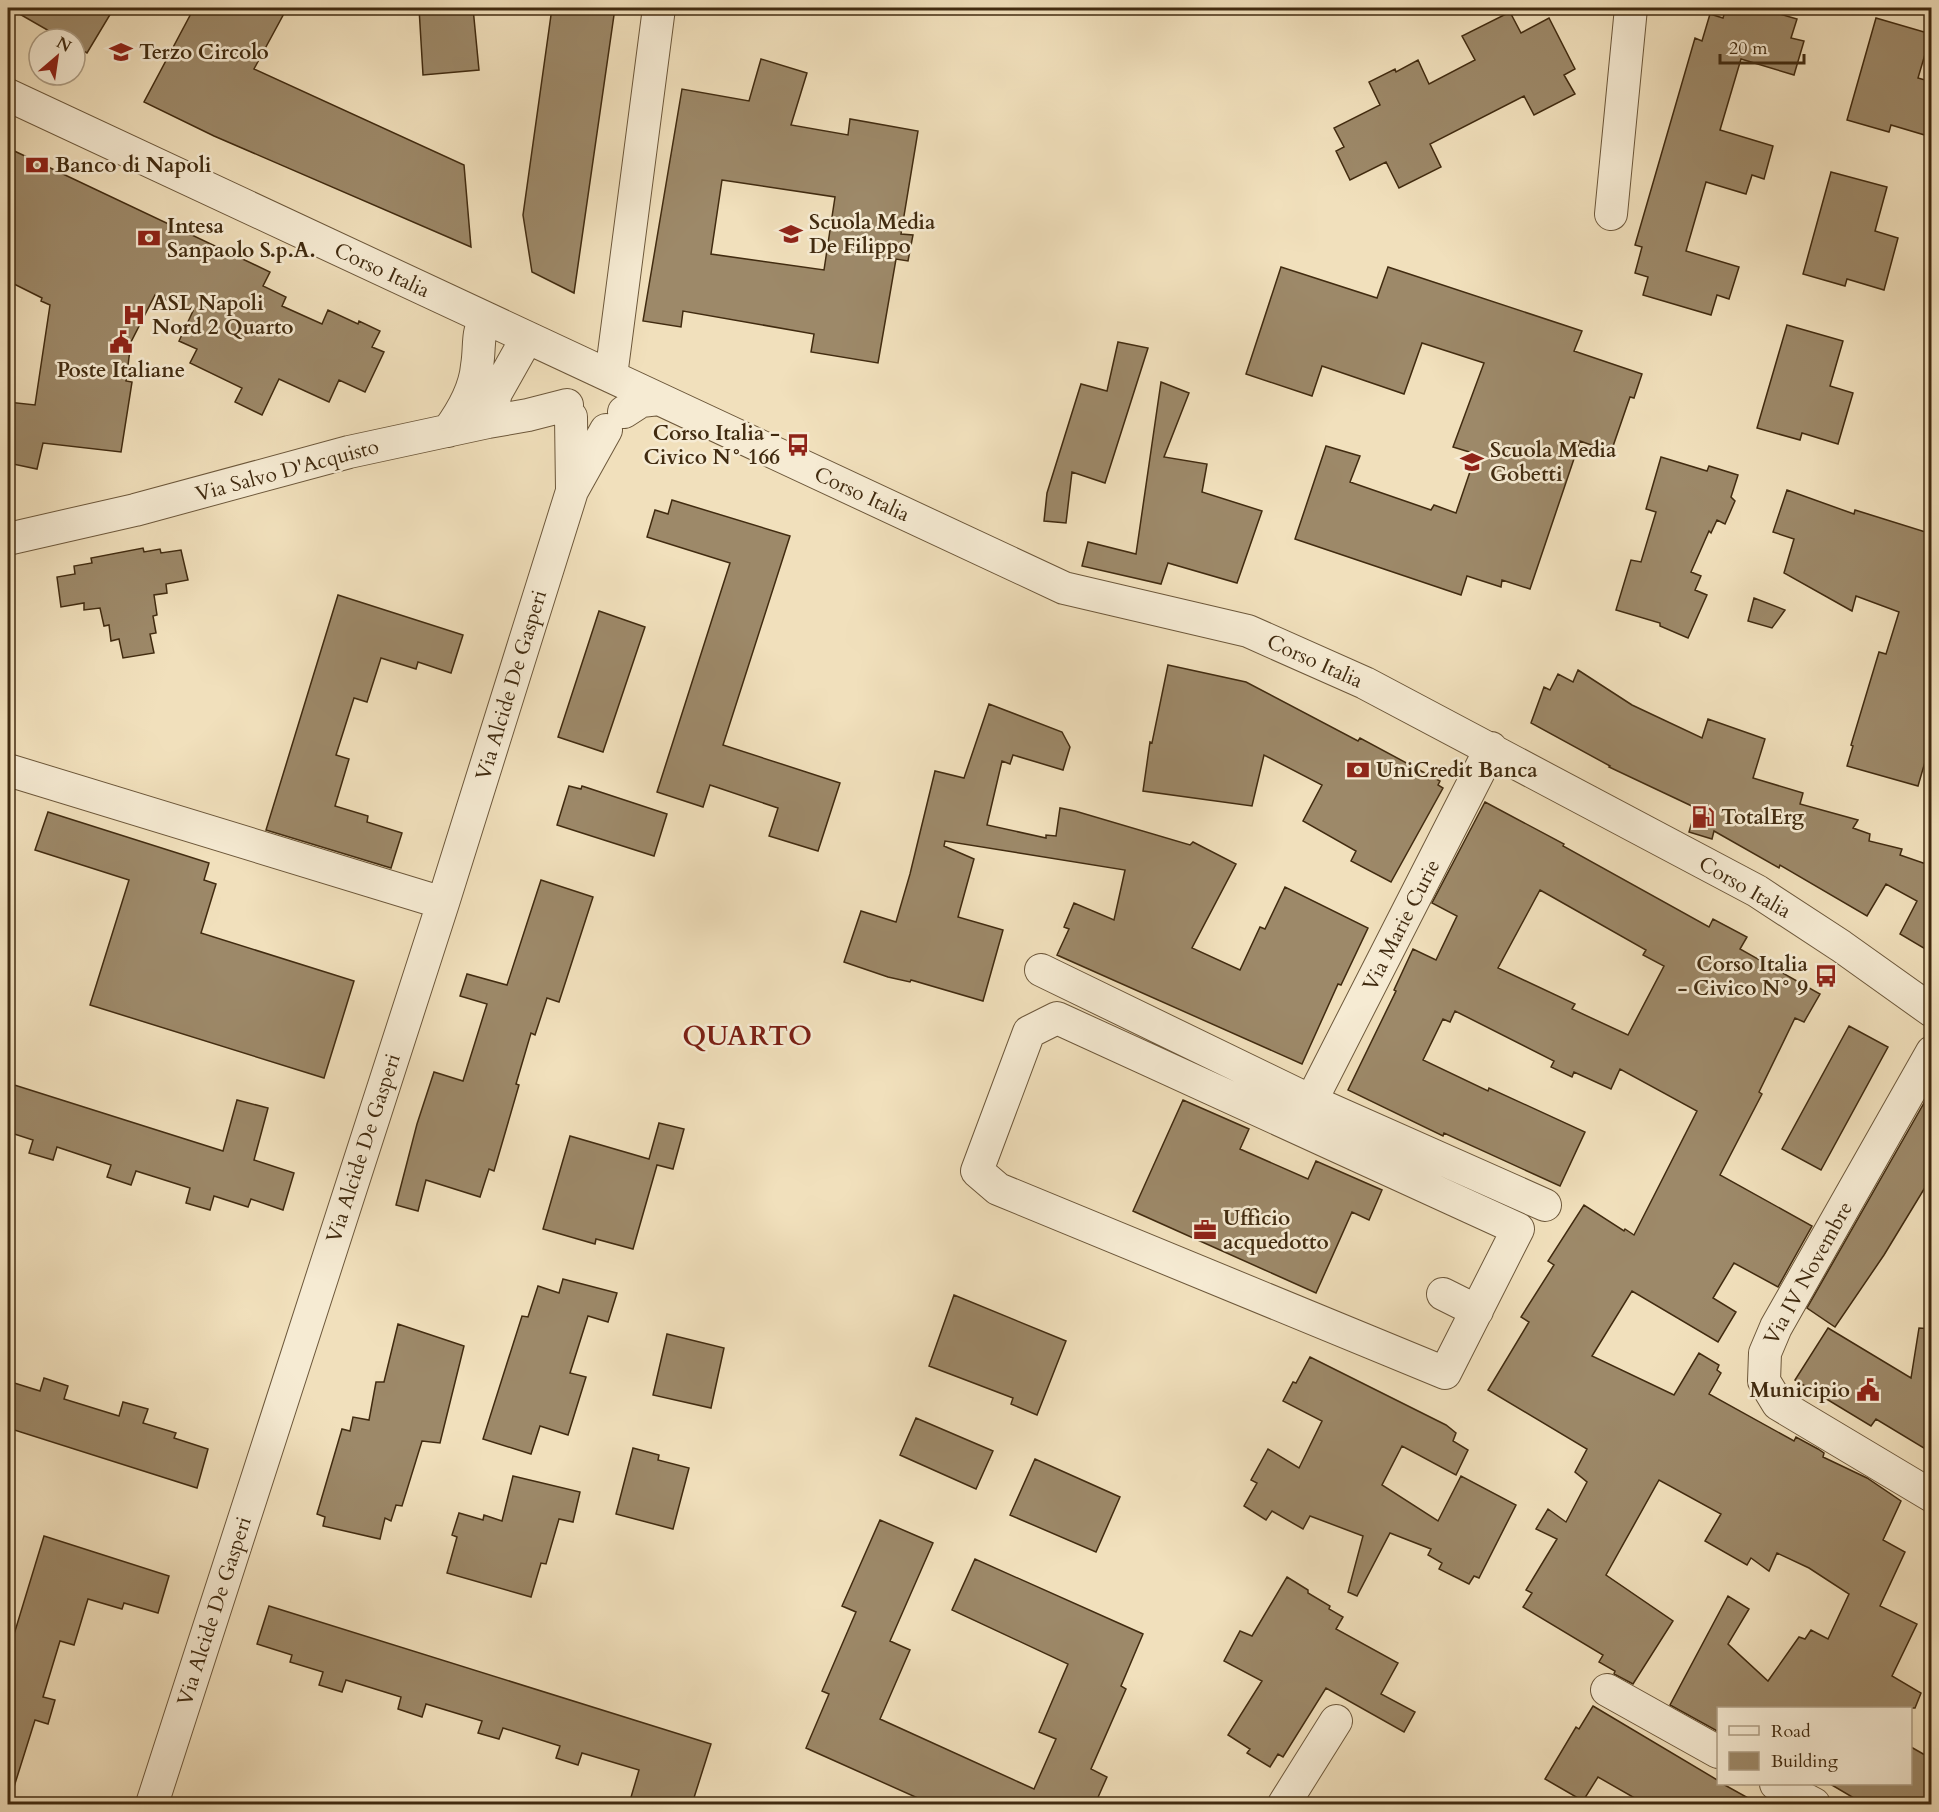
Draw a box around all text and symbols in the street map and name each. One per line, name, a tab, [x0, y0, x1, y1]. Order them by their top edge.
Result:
north arrow	[27, 27, 87, 87]
scale bar	[1720, 27, 1804, 65]
text: N	[52, 32, 75, 58]
text: 20 m	[1729, 36, 1768, 61]
place label: Terzo Circolo	[139, 38, 269, 67]
school or university icon: Terzo Circolo	[108, 39, 134, 65]
place label: Banco di Napoli	[55, 151, 212, 180]
bank icon: Banco di Napoli	[24, 152, 50, 178]
place label: Scuola Media De Filippo	[809, 208, 936, 261]
place label: Intesa Sanpaolo S.p.A.	[167, 212, 316, 265]
school or university icon: Scuola Media De Filippo	[778, 221, 804, 247]
bank icon: Intesa Sanpaolo S.p.A.	[136, 225, 162, 251]
street label: Corso Italia	[329, 236, 434, 305]
place label: ASL Napoli Nord 2 Quarto	[152, 289, 294, 342]
hospital icon: ASL Napoli Nord 2 Quarto	[121, 302, 147, 328]
public building icon: Poste Italiane	[108, 329, 134, 355]
place label: Poste Italiane	[57, 356, 185, 385]
place label: Corso Italia - Civico N° 166	[644, 419, 780, 472]
street label: Via Salvo D'Acquisto	[192, 432, 382, 509]
bus stop icon: Corso Italia - Civico N° 166	[785, 432, 811, 458]
place label: Scuola Media Gobetti	[1490, 436, 1617, 489]
school or university icon: Scuola Media Gobetti	[1459, 449, 1485, 475]
street label: Corso Italia	[809, 460, 914, 529]
street label: Via Alcide De Gasperi	[469, 586, 554, 784]
street label: Corso Italia	[1262, 627, 1367, 696]
place label: UniCredit Banca	[1376, 756, 1538, 785]
bank icon: UniCredit Banca	[1345, 757, 1371, 783]
place label: TotalErg	[1721, 803, 1805, 832]
fuel station icon: TotalErg	[1690, 804, 1716, 830]
street label: Corso Italia	[1693, 849, 1796, 926]
street label: Via Marie Curie	[1356, 854, 1447, 996]
place label: Corso Italia - Civico N° 9	[1677, 950, 1809, 1003]
bus stop icon: Corso Italia - Civico N° 9	[1813, 963, 1839, 989]
district label: QUARTO	[682, 1018, 814, 1055]
street label: Via Alcide De Gasperi	[319, 1050, 408, 1247]
street label: Via IV Novembre	[1757, 1196, 1860, 1350]
place label: Ufficio acquedotto	[1223, 1204, 1329, 1257]
office icon: Ufficio acquedotto	[1192, 1217, 1218, 1243]
place label: Municipio	[1749, 1376, 1850, 1405]
public building icon: Municipio	[1855, 1377, 1881, 1403]
street label: Via Alcide De Gasperi	[170, 1513, 259, 1710]
legend	[1717, 1707, 1912, 1785]
text: Road	[1771, 1719, 1811, 1744]
text: Building	[1771, 1749, 1839, 1774]

